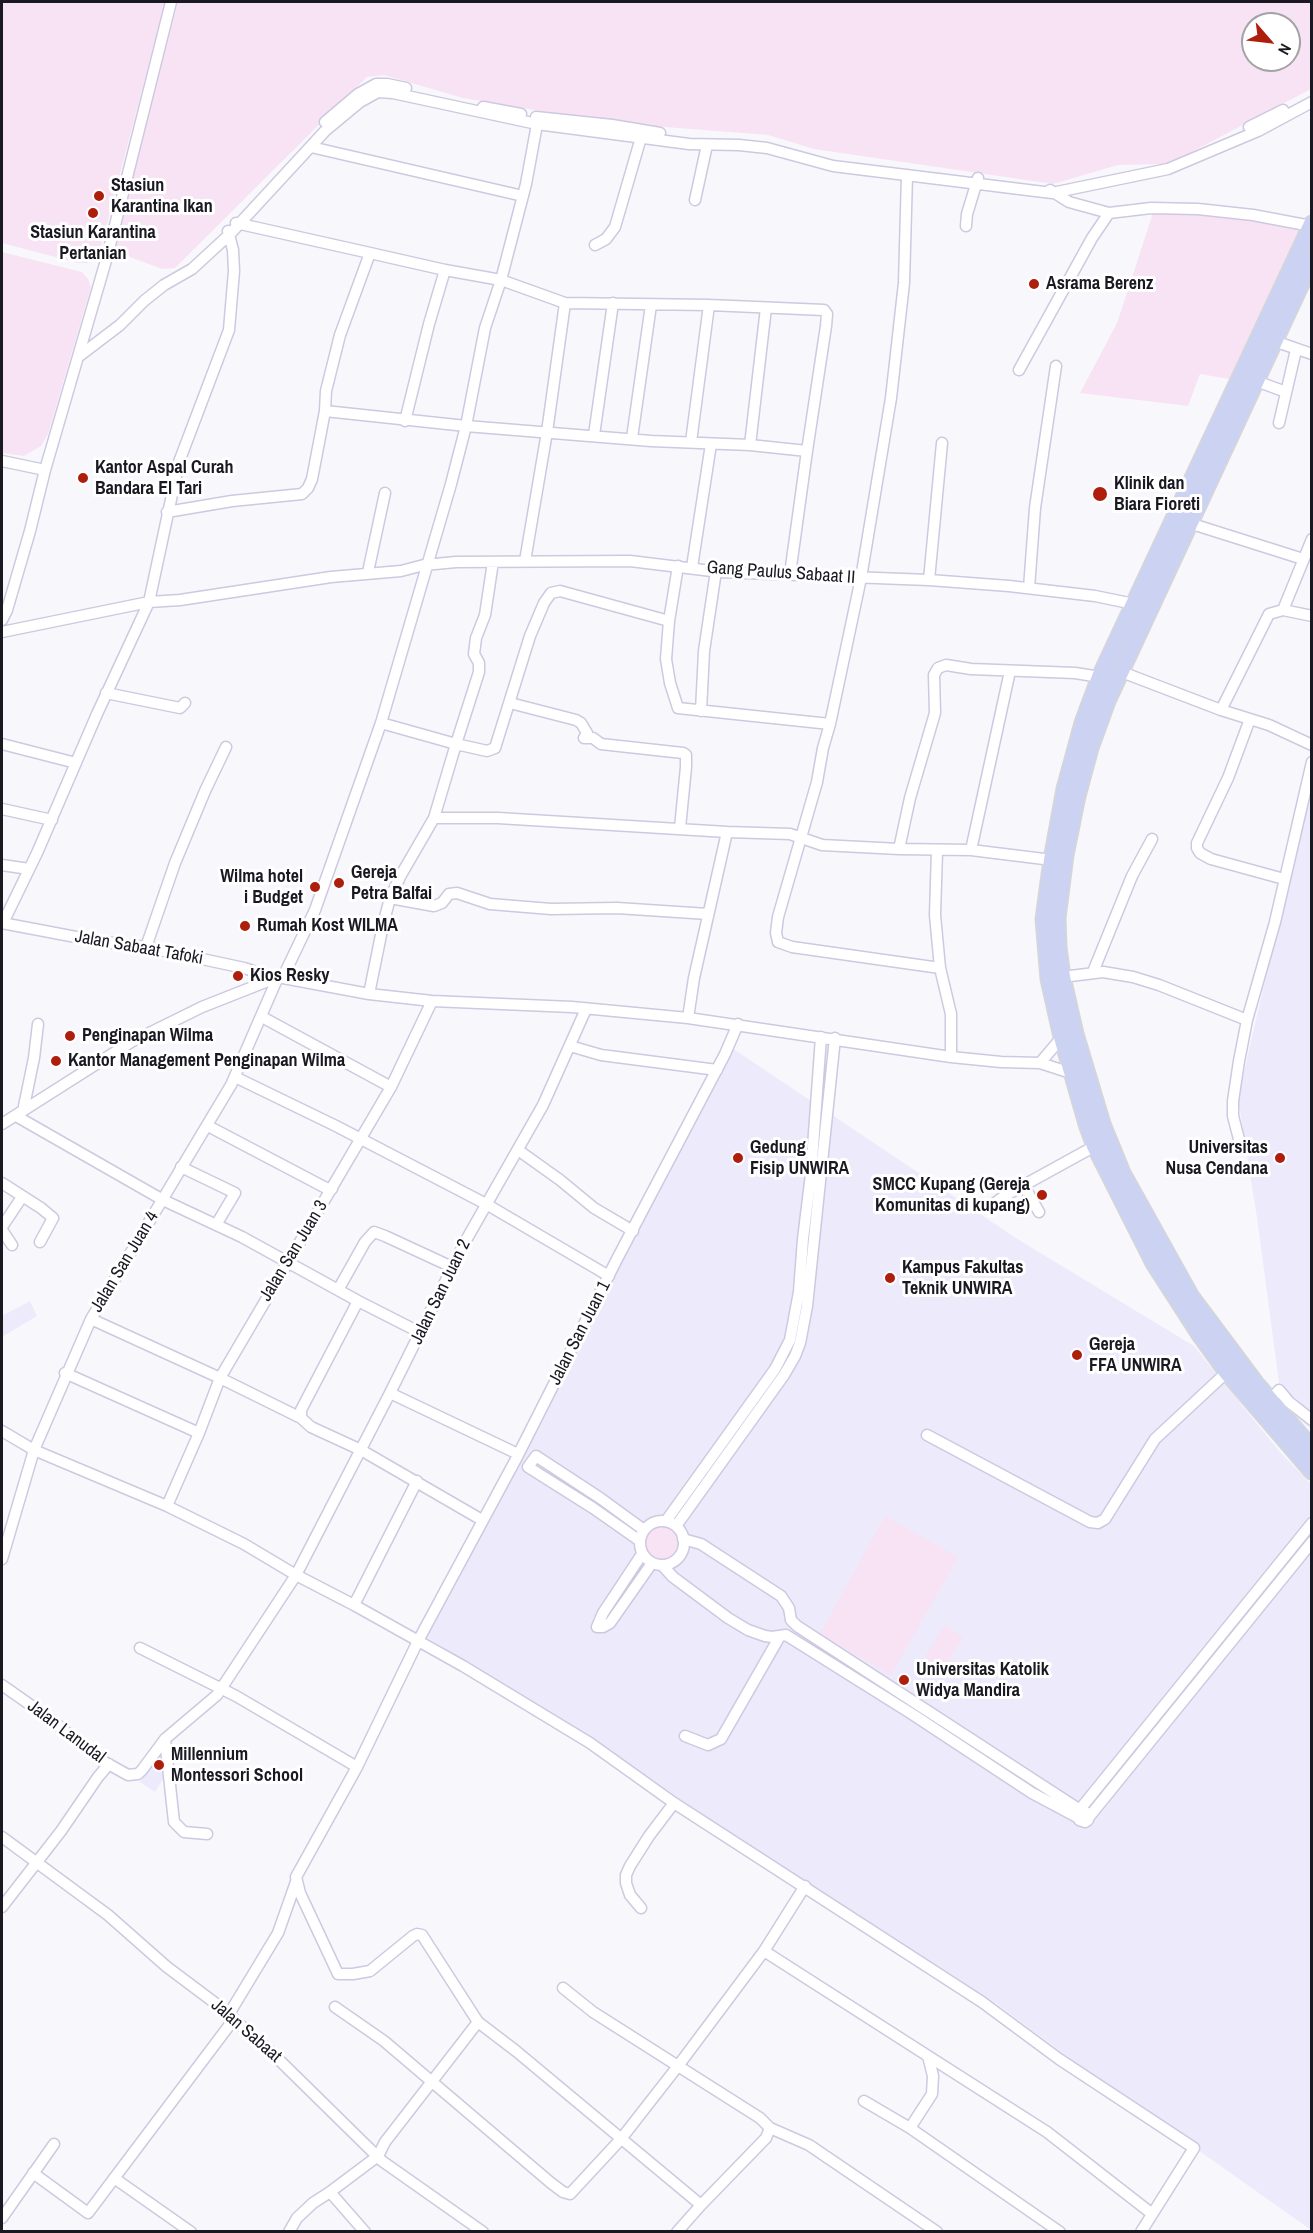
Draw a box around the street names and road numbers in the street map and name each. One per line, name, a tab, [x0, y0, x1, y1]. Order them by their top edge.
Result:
street label: Gang Paulus Sabaat II	[706, 557, 856, 589]
street label: Jalan Sabaat Tafoki	[73, 926, 205, 970]
street label: Jalan San Juan 3	[255, 1197, 333, 1305]
street label: Jalan San Juan 4	[86, 1208, 164, 1316]
street label: Jalan San Juan 2	[406, 1236, 476, 1348]
street label: Jalan San Juan 1	[544, 1277, 616, 1389]
street label: Jalan Lanudal	[23, 1696, 109, 1768]
street label: Jalan Sabaat	[206, 1995, 286, 2067]

